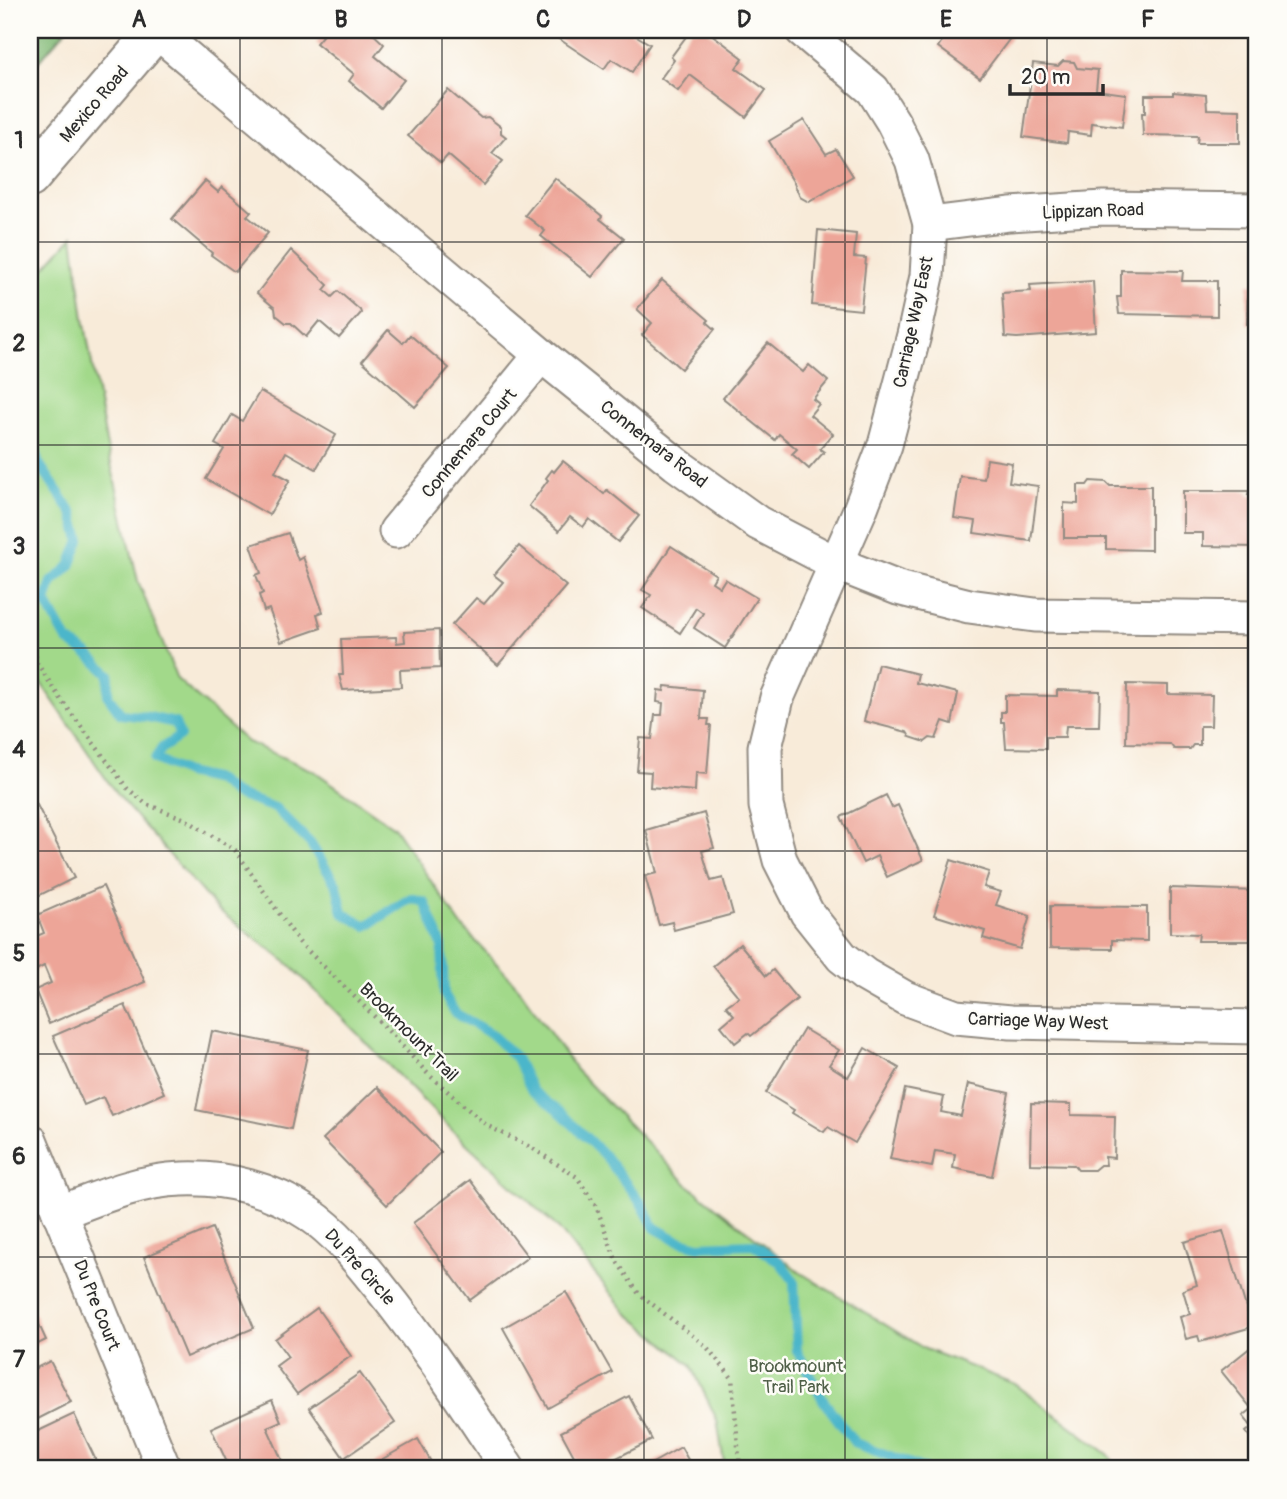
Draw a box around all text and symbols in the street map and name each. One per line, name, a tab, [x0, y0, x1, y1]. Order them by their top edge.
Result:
text: A	[132, 5, 147, 34]
text: B	[334, 5, 348, 34]
text: C	[536, 5, 550, 34]
text: D	[737, 5, 751, 34]
text: E	[940, 5, 952, 34]
text: F	[1141, 5, 1155, 34]
scale bar	[1010, 52, 1103, 96]
street label: Mexico Road	[55, 61, 134, 147]
text: 20 m	[1021, 64, 1070, 91]
text: 1	[15, 126, 24, 155]
street label: Lippizan Road	[1042, 198, 1144, 225]
street label: Carriage Way East	[888, 253, 939, 390]
text: 2	[13, 329, 26, 358]
street label: Connemara Court	[417, 383, 522, 503]
street label: Connemara Road	[595, 395, 712, 493]
text: 3	[13, 532, 25, 561]
text: 4	[12, 735, 26, 764]
text: 5	[13, 939, 25, 968]
street label: Brookmount Trail	[354, 978, 463, 1087]
street label: Carriage Way West	[967, 1008, 1109, 1035]
text: 6	[12, 1142, 26, 1171]
street label: Du Pre Circle	[319, 1224, 400, 1311]
street label: Du Pre Court	[68, 1256, 125, 1355]
text: 7	[13, 1345, 26, 1374]
park label: Brookmount Trail Park	[748, 1355, 844, 1399]

